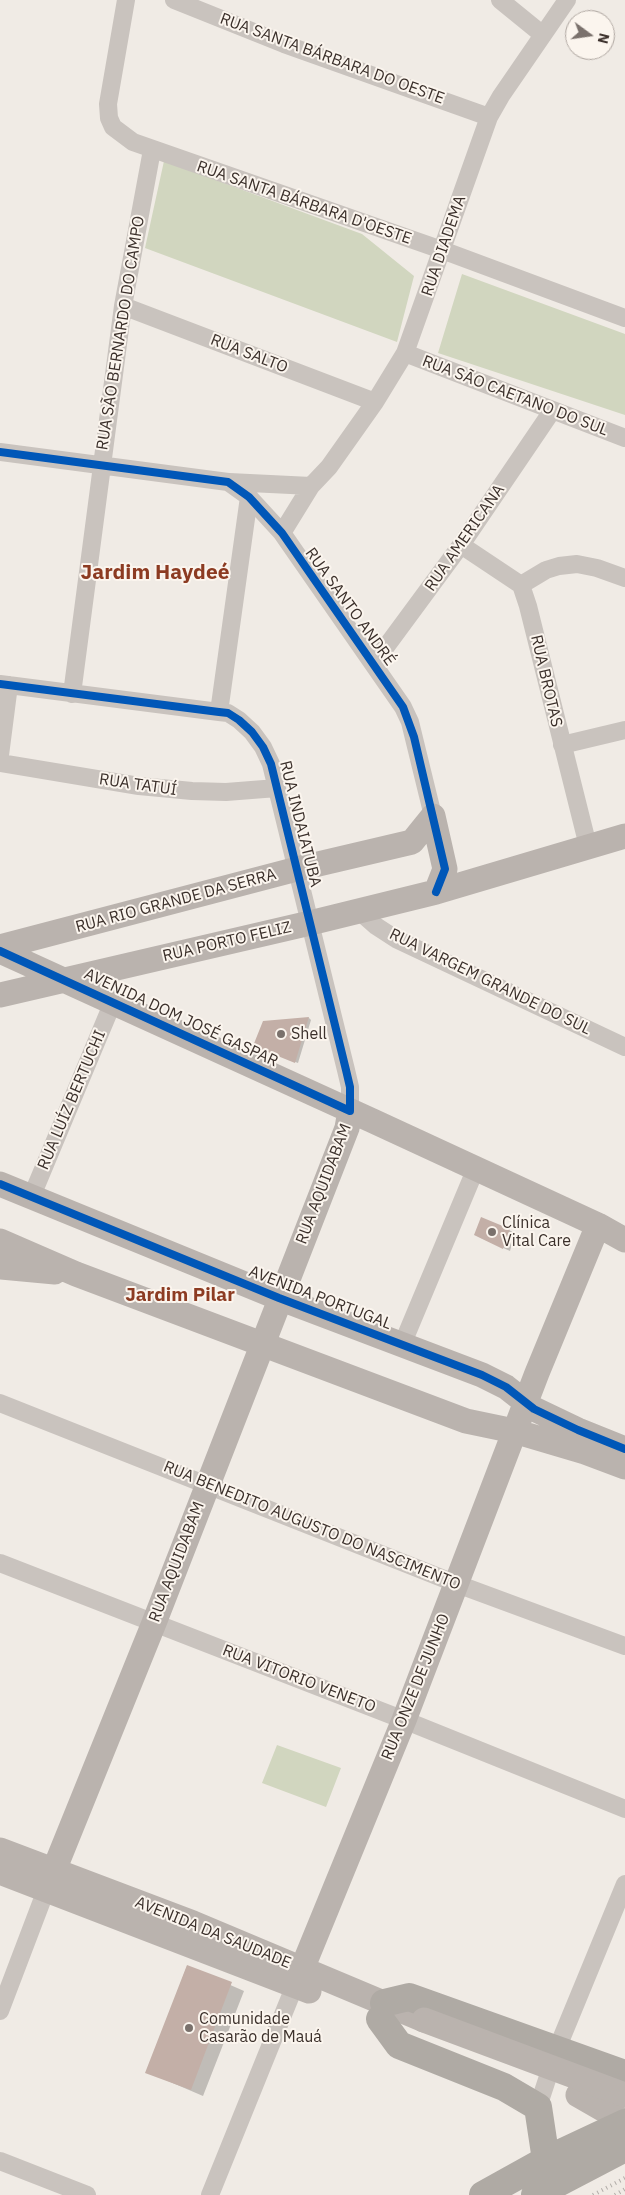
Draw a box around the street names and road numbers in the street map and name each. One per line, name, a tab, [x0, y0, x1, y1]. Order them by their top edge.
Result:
street label: RUA SANTA BÁRBARA DO OESTE	[217, 9, 447, 109]
street label: RUA SANTA BÁRBARA D'OESTE	[194, 157, 414, 249]
street label: RUA DIADEMA	[418, 193, 470, 299]
street label: RUA SÃO BERNARDO DO CAMPO	[93, 215, 149, 451]
street label: RUA SALTO	[208, 330, 290, 378]
street label: RUA SÃO CAETANO DO SUL	[419, 352, 611, 440]
street label: RUA AMERICANA	[421, 481, 509, 595]
street label: RUA SANTO ANDRÉ	[301, 544, 399, 670]
street label: RUA BROTAS	[526, 633, 566, 729]
street label: RUA INDAIATUBA	[275, 759, 325, 889]
street label: RUA TATUÍ	[98, 770, 178, 800]
street label: RUA RIO GRANDE DA SERRA	[73, 865, 279, 937]
street label: RUA PORTO FELIZ	[161, 918, 293, 966]
street label: RUA VARGEM GRANDE DO SUL	[386, 925, 594, 1039]
street label: AVENIDA DOM JOSÉ GASPAR	[81, 965, 281, 1071]
street label: RUA LUÍZ BERTUCHI	[34, 1027, 110, 1173]
street label: RUA AQUIDABAM	[292, 1121, 356, 1247]
street label: AVENIDA PORTUGAL	[246, 1262, 394, 1334]
street label: RUA BENEDITO AUGUSTO DO NASCIMENTO	[161, 1457, 463, 1595]
street label: RUA AQUIDABAM	[145, 1499, 209, 1625]
street label: RUA ONZE DE JUNHO	[378, 1611, 454, 1763]
street label: RUA VITORIO VENETO	[220, 1641, 378, 1717]
street label: AVENIDA DA SAUDADE	[132, 1893, 294, 1973]

